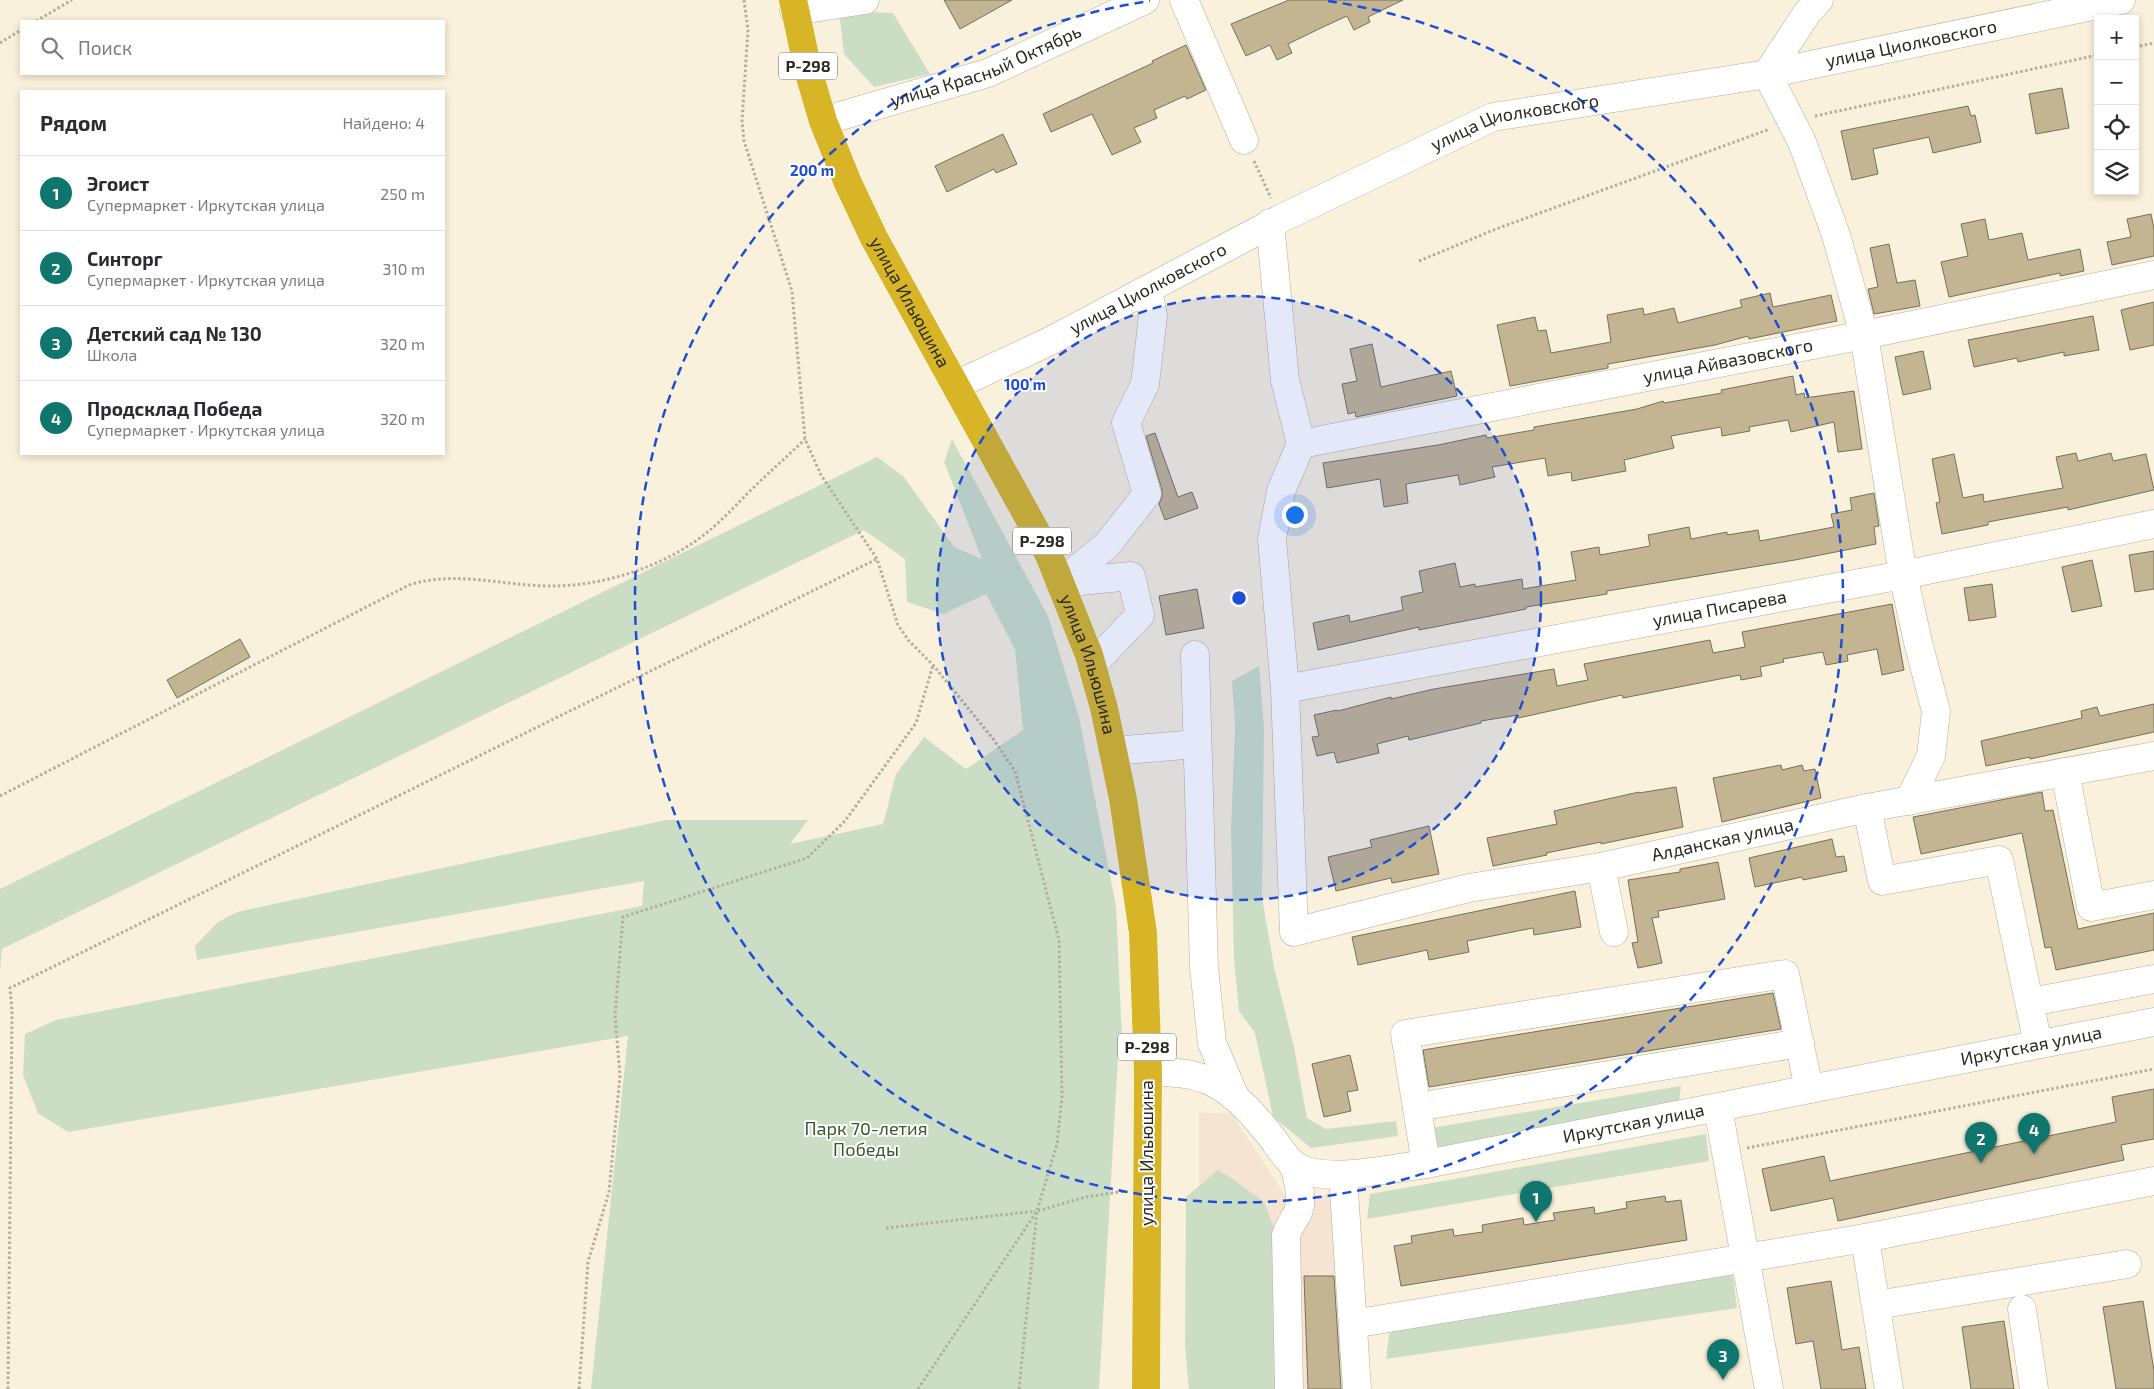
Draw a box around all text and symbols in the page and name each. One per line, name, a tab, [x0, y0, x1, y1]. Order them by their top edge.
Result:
street label: улица Циолковского	[1823, 14, 1999, 72]
map controls	[2094, 15, 2139, 195]
button: +	[2094, 15, 2139, 60]
street label: улица Красный Октябрь	[887, 19, 1084, 111]
search box	[20, 20, 445, 75]
icon: search	[38, 34, 66, 62]
text: Поиск	[78, 36, 132, 59]
road number: Р-298	[779, 52, 837, 80]
button: −	[2094, 60, 2139, 105]
street label: улица Циолковского	[1427, 89, 1600, 155]
button: locate	[2094, 105, 2139, 150]
text: Рядом	[40, 110, 107, 135]
text: Найдено: 4	[342, 113, 425, 132]
button: layers	[2094, 150, 2139, 195]
text: 200 m	[790, 161, 834, 179]
text: Эгоист	[87, 172, 149, 195]
text: 1	[53, 184, 59, 203]
text: 250 m	[380, 184, 425, 203]
text: Супермаркет · Иркутская улица	[87, 195, 325, 214]
street label: улица Ильюшина	[866, 233, 955, 371]
street label: улица Циолковского	[1065, 237, 1230, 339]
text: Синторг	[87, 247, 163, 270]
text: 2	[51, 259, 61, 278]
text: 310 m	[383, 259, 425, 278]
text: Супермаркет · Иркутская улица	[87, 270, 325, 289]
text: Детский сад № 130	[87, 322, 262, 345]
street label: улица Айвазовского	[1641, 333, 1815, 388]
text: 3	[51, 334, 61, 353]
text: 320 m	[380, 334, 425, 353]
text: Школа	[87, 345, 137, 364]
text: 100 m	[1004, 375, 1046, 393]
text: Продсклад Победа	[87, 397, 262, 420]
text: 4	[51, 409, 61, 428]
text: 320 m	[380, 409, 425, 428]
text: Супермаркет · Иркутская улица	[87, 420, 325, 439]
your location	[1282, 502, 1308, 528]
road number: Р-298	[1013, 528, 1071, 554]
street label: улица Писарева	[1651, 585, 1788, 631]
centre of rings	[1230, 589, 1248, 607]
street label: улица Ильюшина	[1056, 591, 1121, 736]
street label: Алданская улица	[1649, 813, 1796, 865]
street label: Иркутская улица	[1958, 1020, 2103, 1070]
road number: Р-298	[1118, 1034, 1176, 1060]
street label: улица Ильюшина	[1135, 1080, 1157, 1226]
street label: Иркутская улица	[1561, 1098, 1706, 1147]
pin: 4	[2018, 1113, 2050, 1154]
park label: Парк 70-летия Победы	[805, 1117, 927, 1160]
pin: 2	[1965, 1122, 1997, 1163]
pin: 1	[1520, 1181, 1552, 1222]
pin: 3	[1707, 1339, 1739, 1380]

